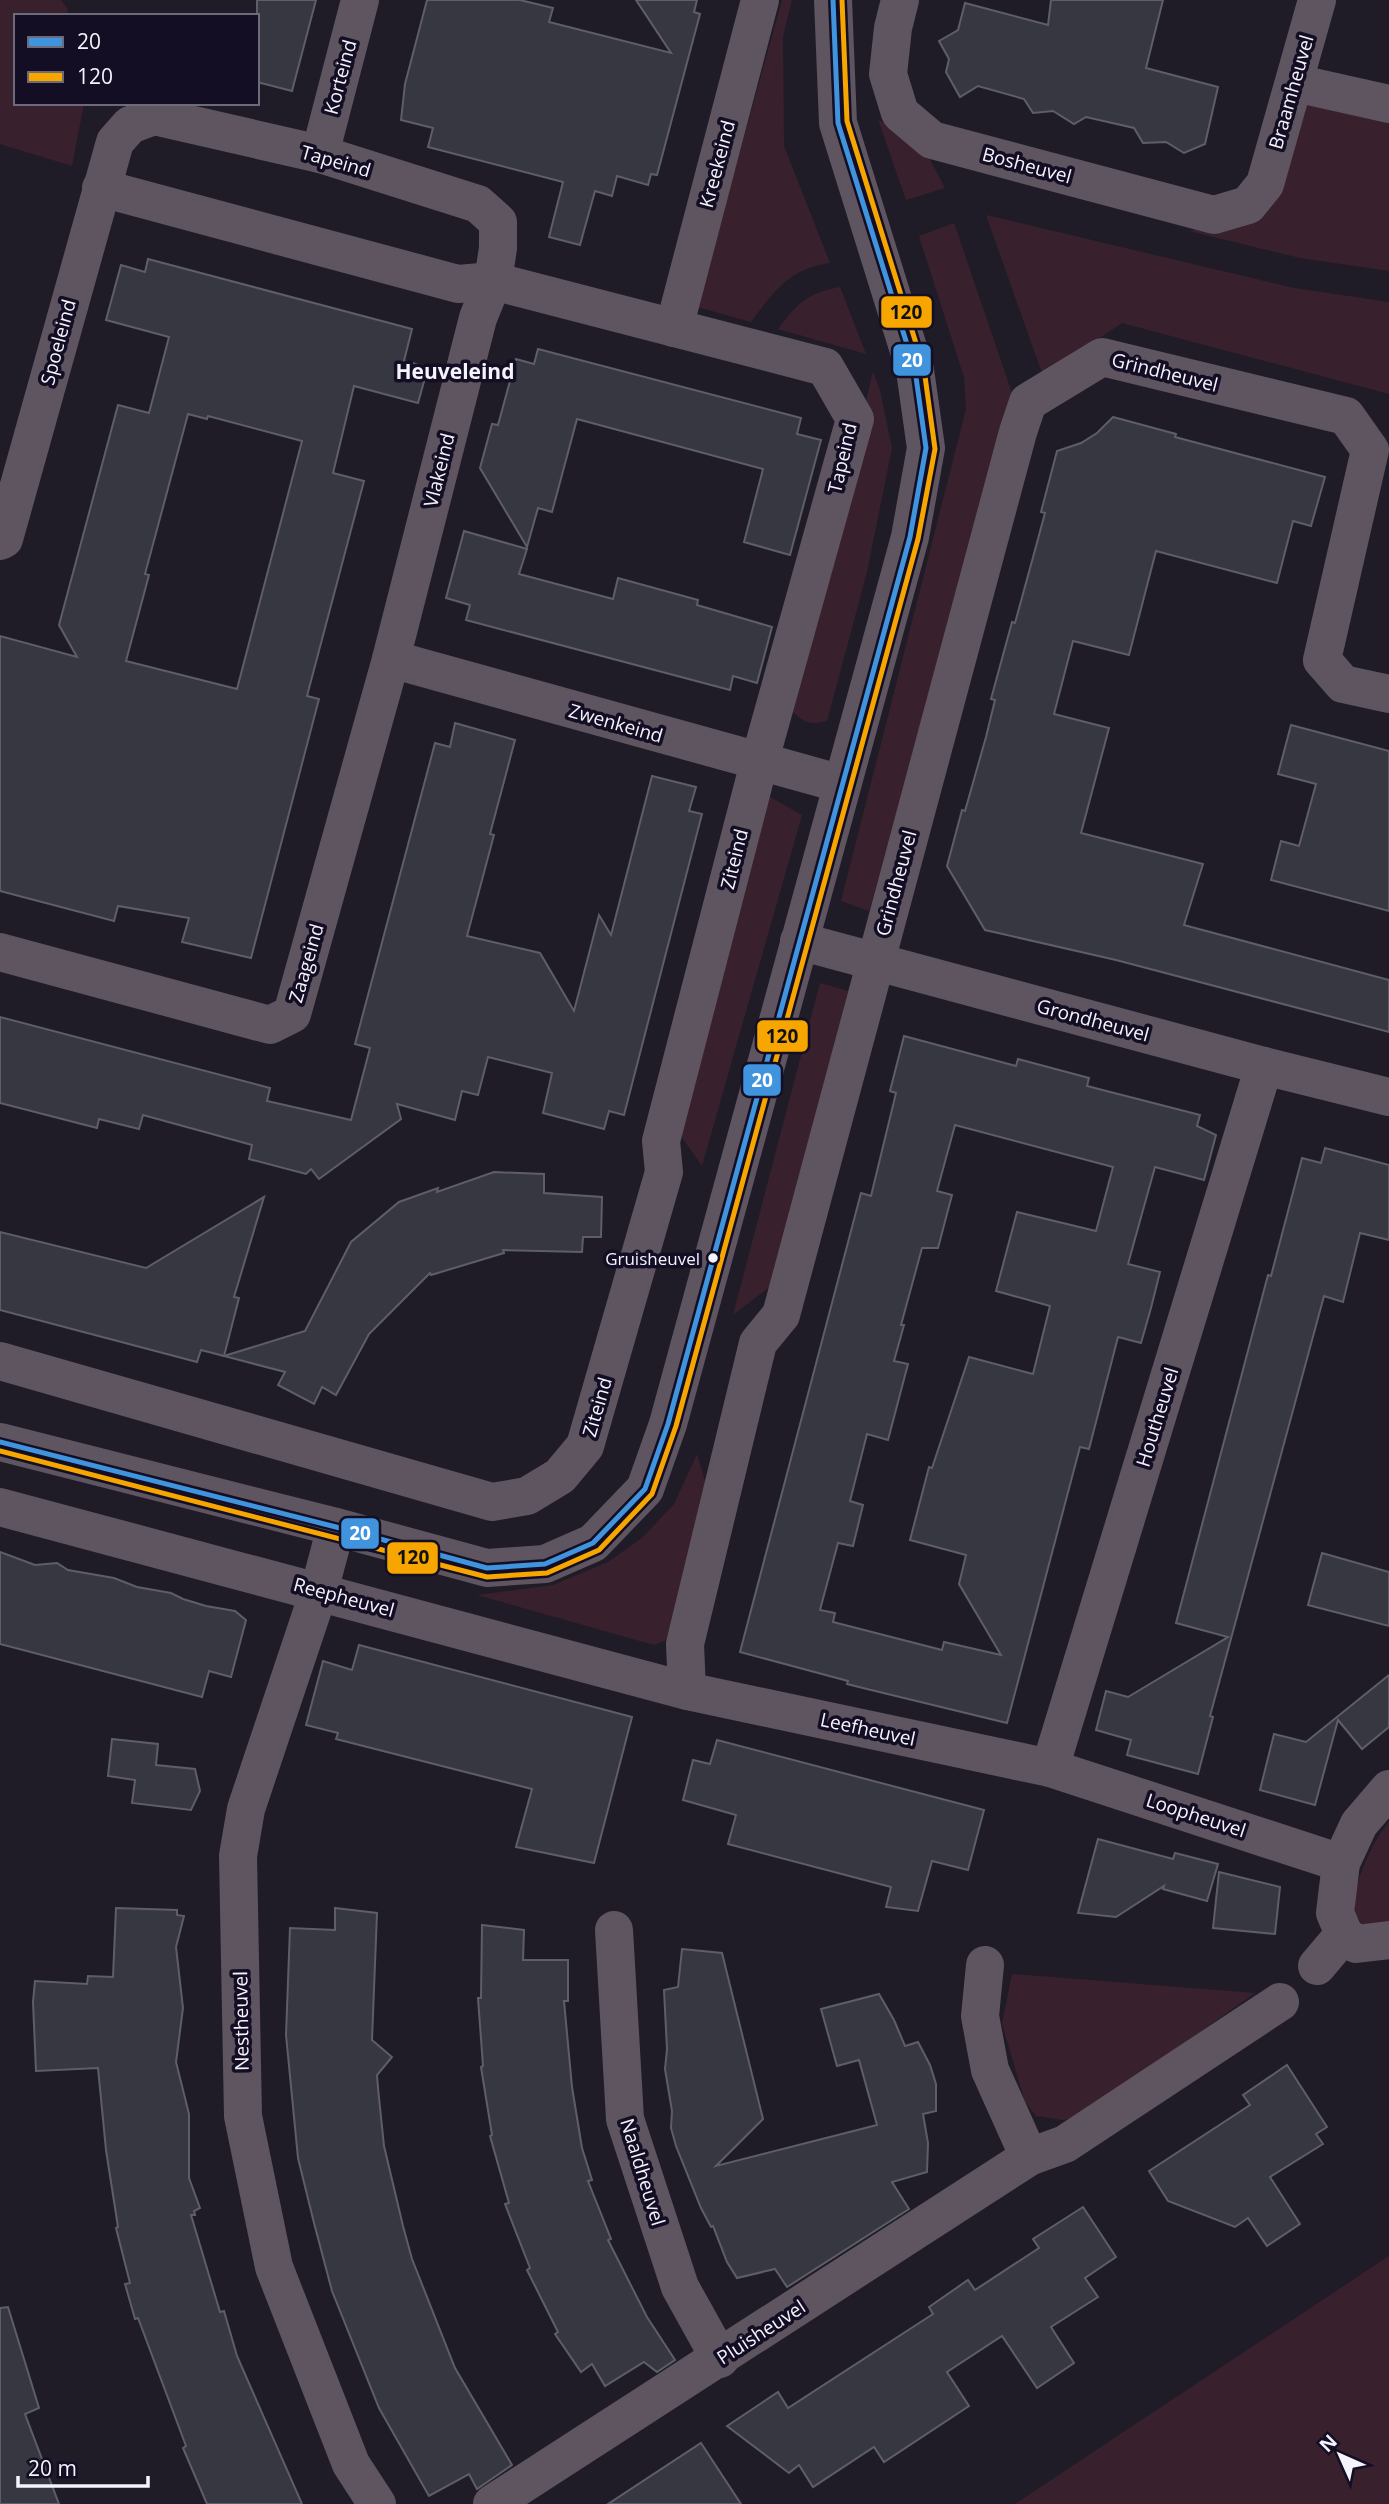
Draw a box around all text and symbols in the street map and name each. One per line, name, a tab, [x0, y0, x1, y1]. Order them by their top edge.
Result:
legend	[14, 14, 259, 105]
text: 20	[77, 27, 101, 55]
street label: Braamheuvel	[1262, 32, 1320, 152]
street label: Korteind	[318, 37, 362, 117]
text: 120	[77, 62, 113, 90]
street label: Kreekeind	[693, 117, 741, 211]
street label: Tapeind	[298, 139, 374, 183]
street label: Bosheuvel	[979, 141, 1075, 189]
line badge: 120	[880, 295, 933, 329]
street label: Spoeleind	[34, 296, 82, 388]
text: 120	[890, 299, 922, 325]
line badge: 20	[892, 343, 932, 377]
street label: Grindheuvel	[1109, 346, 1221, 398]
text: 20	[901, 347, 923, 373]
district label: Heuveleind	[396, 357, 514, 385]
street label: Tapeind	[821, 420, 863, 496]
street label: Vlakeind	[417, 430, 461, 510]
street label: Zwenkeind	[566, 697, 666, 749]
street label: Ziteind	[714, 826, 754, 892]
street label: Grindheuvel	[869, 827, 923, 939]
street label: Zaageind	[282, 920, 330, 1006]
street label: Grondheuvel	[1034, 993, 1152, 1047]
line badge: 120	[756, 1019, 809, 1053]
text: 120	[766, 1023, 798, 1049]
line badge: 20	[742, 1063, 782, 1097]
text: 20	[751, 1067, 773, 1093]
place label: Gruisheuvel	[605, 1247, 700, 1270]
marker: Gruisheuvel	[706, 1251, 720, 1265]
street label: Houtheuvel	[1130, 1364, 1184, 1470]
street label: Ziteind	[576, 1374, 618, 1440]
line badge: 20	[340, 1517, 380, 1550]
text: 20	[349, 1520, 371, 1546]
line badge: 120	[386, 1541, 439, 1575]
text: 120	[397, 1544, 429, 1570]
street label: Reepheuvel	[291, 1571, 397, 1623]
street label: Leefheuvel	[818, 1706, 918, 1752]
street label: Loopheuvel	[1143, 1787, 1249, 1843]
street label: Nestheuvel	[227, 1971, 255, 2071]
street label: Naaldheuvel	[614, 2115, 672, 2229]
street label: Pluisheuvel	[712, 2294, 810, 2370]
north arrow	[1305, 2420, 1375, 2490]
text: N	[1313, 2428, 1343, 2458]
scale bar	[18, 2444, 147, 2488]
text: 20 m	[28, 2454, 77, 2482]

